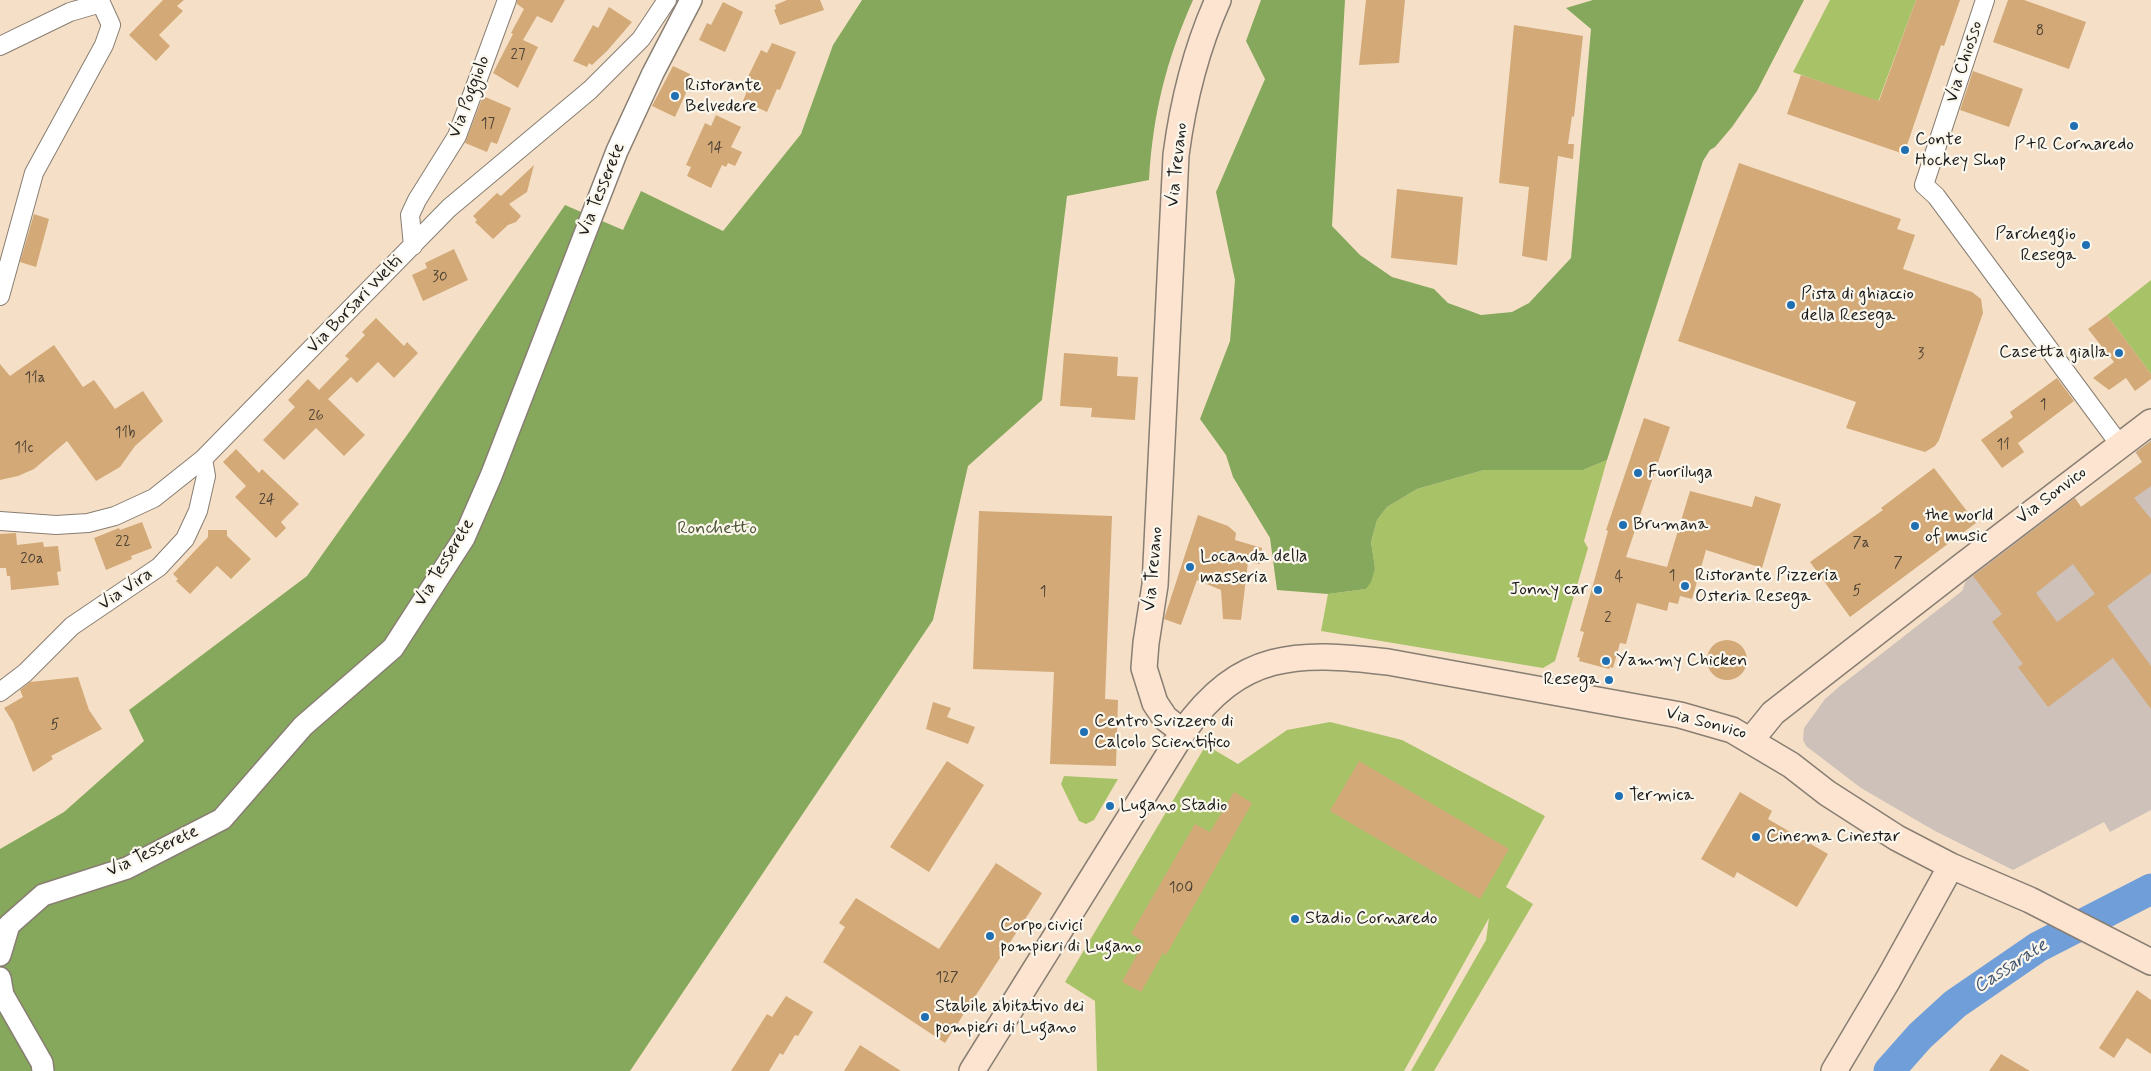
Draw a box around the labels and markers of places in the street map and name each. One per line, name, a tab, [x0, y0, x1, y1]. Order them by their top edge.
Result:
place label: Ristorante Belvedere	[685, 75, 761, 118]
marker: Ristorante Belvedere	[669, 90, 681, 102]
marker: P+R Cornaredo	[2068, 120, 2080, 132]
place label: Conte Hockey Shop	[1915, 129, 2006, 172]
place label: P+R Cornaredo	[2014, 134, 2134, 156]
marker: Conte Hockey Shop	[1899, 144, 1911, 156]
place label: Parcheggio Resega	[1995, 224, 2076, 266]
marker: Parcheggio Resega	[2080, 239, 2092, 251]
place label: Pista di ghiaccio della Resega	[1801, 284, 1914, 326]
marker: Pista di ghiaccio della Resega	[1785, 299, 1797, 311]
place label: Casetta gialla	[1999, 342, 2109, 364]
marker: Casetta gialla	[2113, 347, 2125, 359]
place label: Fuoriluga	[1648, 462, 1713, 484]
marker: Fuoriluga	[1632, 467, 1644, 479]
place label: the world of music	[1925, 505, 1993, 548]
place label: Brumana	[1633, 514, 1708, 536]
marker: Brumana	[1617, 519, 1629, 531]
marker: the world of music	[1909, 520, 1921, 532]
place label: Locanda della masseria	[1200, 546, 1308, 588]
marker: Locanda della masseria	[1184, 561, 1196, 573]
place label: Ristorante Pizzeria Osteria Resega	[1695, 565, 1838, 608]
place label: Jonny car	[1510, 579, 1588, 601]
marker: Ristorante Pizzeria Osteria Resega	[1679, 580, 1691, 592]
marker: Jonny car	[1592, 584, 1604, 596]
place label: Yammy Chicken	[1616, 650, 1747, 672]
marker: Yammy Chicken	[1600, 655, 1612, 667]
place label: Resega	[1543, 669, 1599, 691]
marker: Resega	[1603, 674, 1615, 686]
place label: Centro Svizzero di Calcolo Scientifico	[1094, 711, 1234, 754]
marker: Centro Svizzero di Calcolo Scientifico	[1078, 726, 1090, 738]
place label: Termica	[1629, 785, 1694, 807]
marker: Termica	[1613, 790, 1625, 802]
place label: Lugano Stadio	[1120, 795, 1227, 817]
marker: Lugano Stadio	[1104, 800, 1116, 812]
place label: Cinema Cinestar	[1766, 826, 1900, 848]
marker: Cinema Cinestar	[1750, 831, 1762, 843]
place label: Stadio Cornaredo	[1305, 908, 1437, 930]
marker: Stadio Cornaredo	[1289, 913, 1301, 925]
place label: Corpo civici pompieri di Lugano	[1000, 915, 1141, 958]
marker: Corpo civici pompieri di Lugano	[984, 930, 996, 942]
place label: Stabile abitativo dei pompieri di Lugano	[935, 996, 1084, 1038]
marker: Stabile abitativo dei pompieri di Lugano	[919, 1011, 931, 1023]

